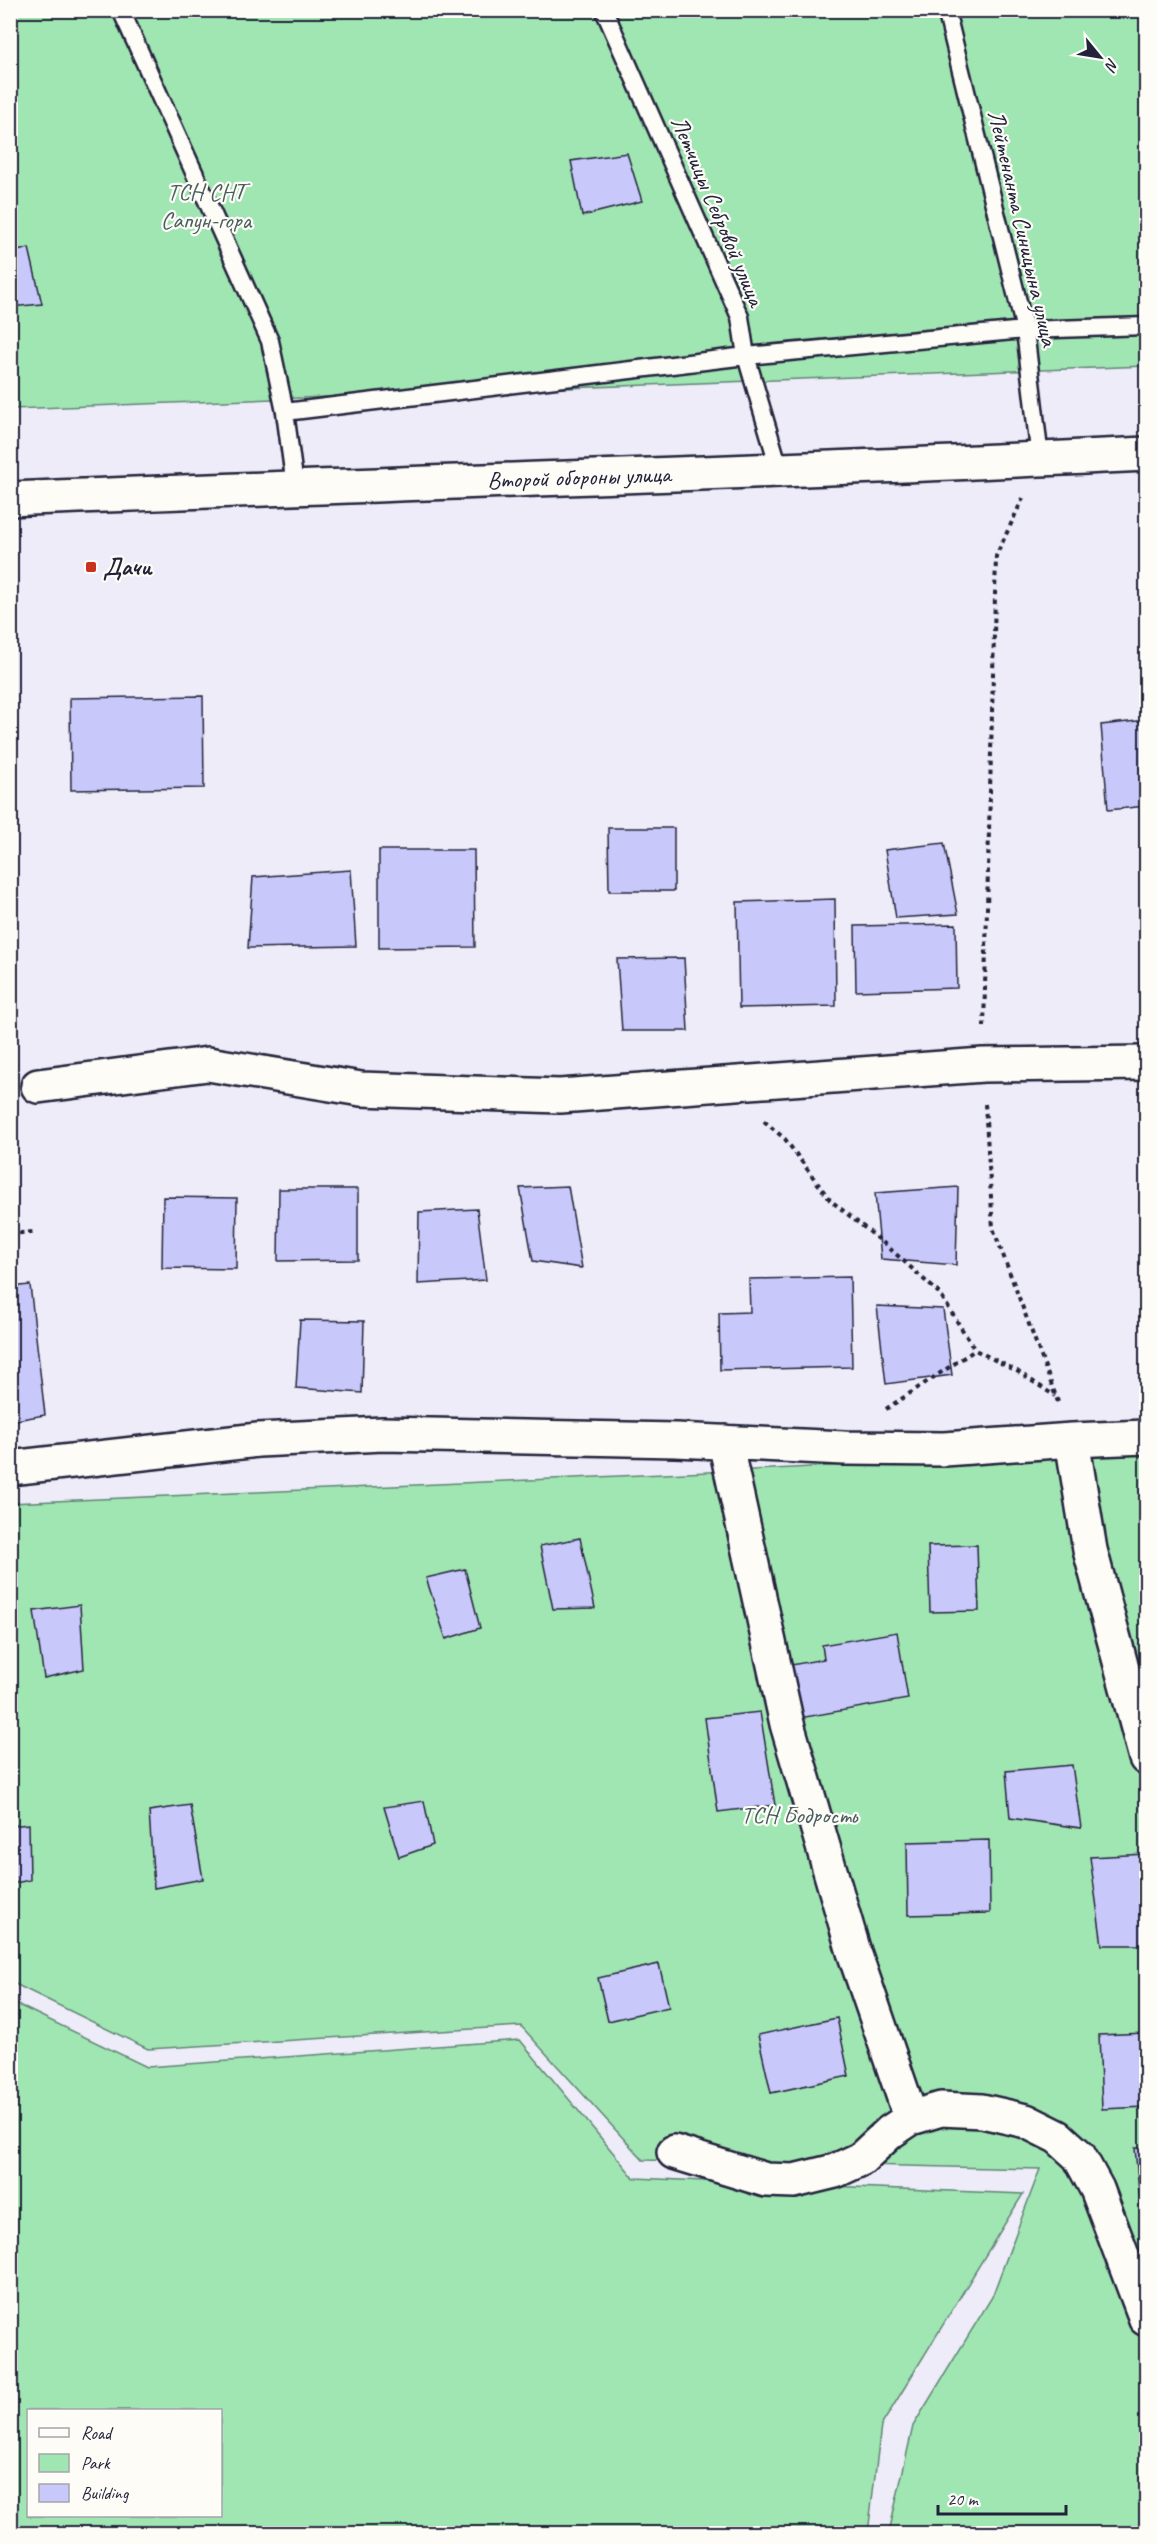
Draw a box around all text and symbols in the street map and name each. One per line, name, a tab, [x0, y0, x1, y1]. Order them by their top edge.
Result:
north arrow	[1070, 27, 1130, 87]
text: N	[1099, 55, 1123, 76]
street label: Лейтенанта Синицына улица	[981, 107, 1065, 350]
street label: Летчицы Себровой улица	[664, 111, 772, 313]
park label: ТСН СНТ Сапун-гора	[161, 177, 253, 235]
street label: Второй обороны улица	[487, 459, 673, 495]
place label: Дачи	[103, 552, 153, 582]
marker: Дачи	[84, 560, 98, 574]
park label: ТСН Бодрость	[741, 1800, 858, 1830]
legend	[27, 2409, 222, 2517]
text: Road	[81, 2422, 114, 2444]
text: Park	[81, 2452, 111, 2474]
scale bar	[938, 2478, 1066, 2516]
text: Building	[81, 2482, 130, 2504]
text: 20 m	[947, 2488, 980, 2510]

